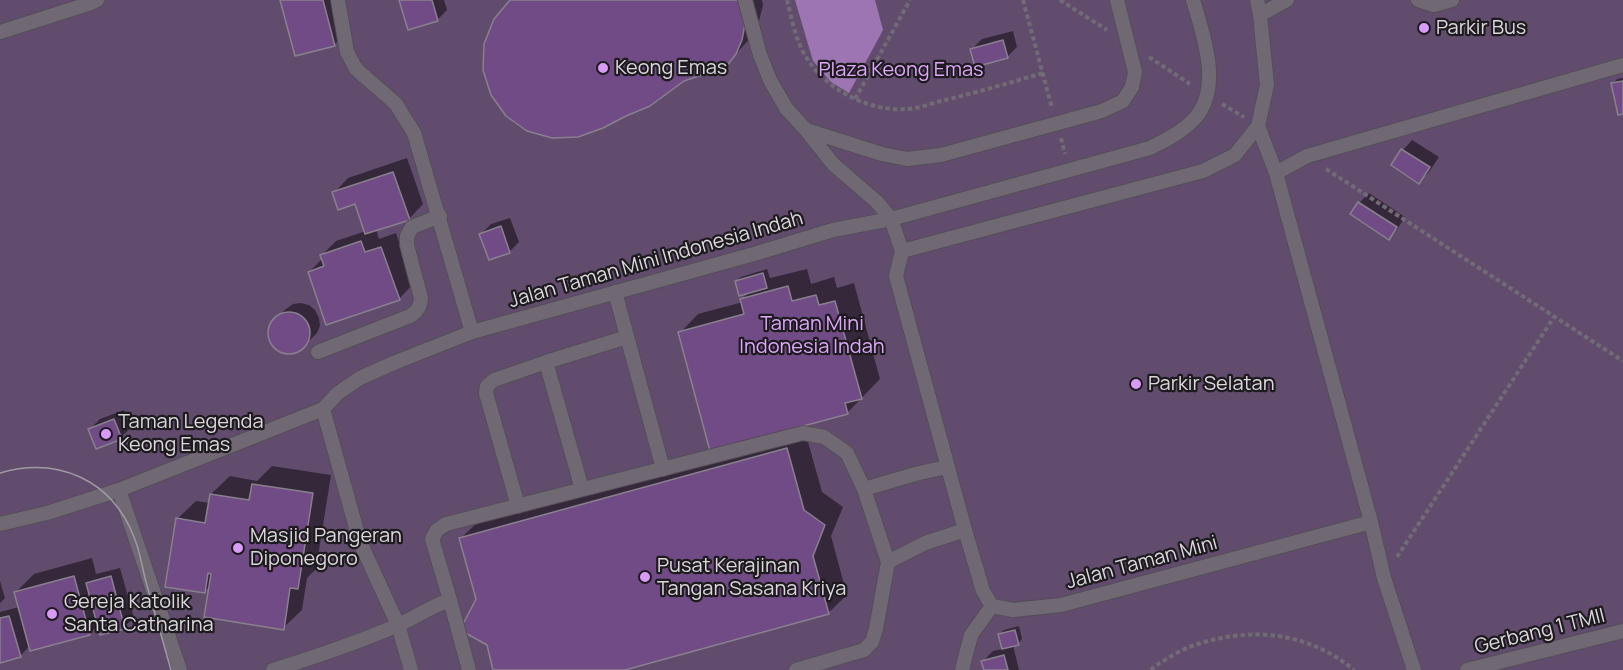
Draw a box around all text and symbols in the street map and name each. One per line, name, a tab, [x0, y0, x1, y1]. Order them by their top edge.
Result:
place label: Parkir Bus	[1436, 16, 1526, 40]
marker: Parkir Bus	[1417, 21, 1431, 35]
place label: Keong Emas	[615, 56, 727, 80]
park label: Plaza Keong Emas	[818, 58, 984, 82]
marker: Keong Emas	[596, 61, 610, 75]
street label: Jalan Taman Mini Indonesia Indah	[506, 206, 806, 314]
park label: Taman Mini Indonesia Indah	[739, 312, 885, 359]
place label: Parkir Selatan	[1148, 372, 1275, 396]
marker: Parkir Selatan	[1129, 377, 1143, 391]
place label: Taman Legenda Keong Emas	[118, 410, 263, 457]
marker: Taman Legenda Keong Emas	[99, 427, 113, 441]
place label: Masjid Pangeran Diponegoro	[250, 524, 402, 571]
street label: Jalan Taman Mini	[1064, 531, 1220, 595]
marker: Masjid Pangeran Diponegoro	[231, 541, 245, 555]
place label: Pusat Kerajinan Tangan Sasana Kriya	[657, 554, 846, 601]
marker: Pusat Kerajinan Tangan Sasana Kriya	[638, 570, 652, 584]
place label: Gereja Katolik Santa Catharina	[64, 590, 214, 637]
street label: Gerbang 1 TMII	[1472, 604, 1608, 660]
marker: Gereja Katolik Santa Catharina	[45, 607, 59, 621]

